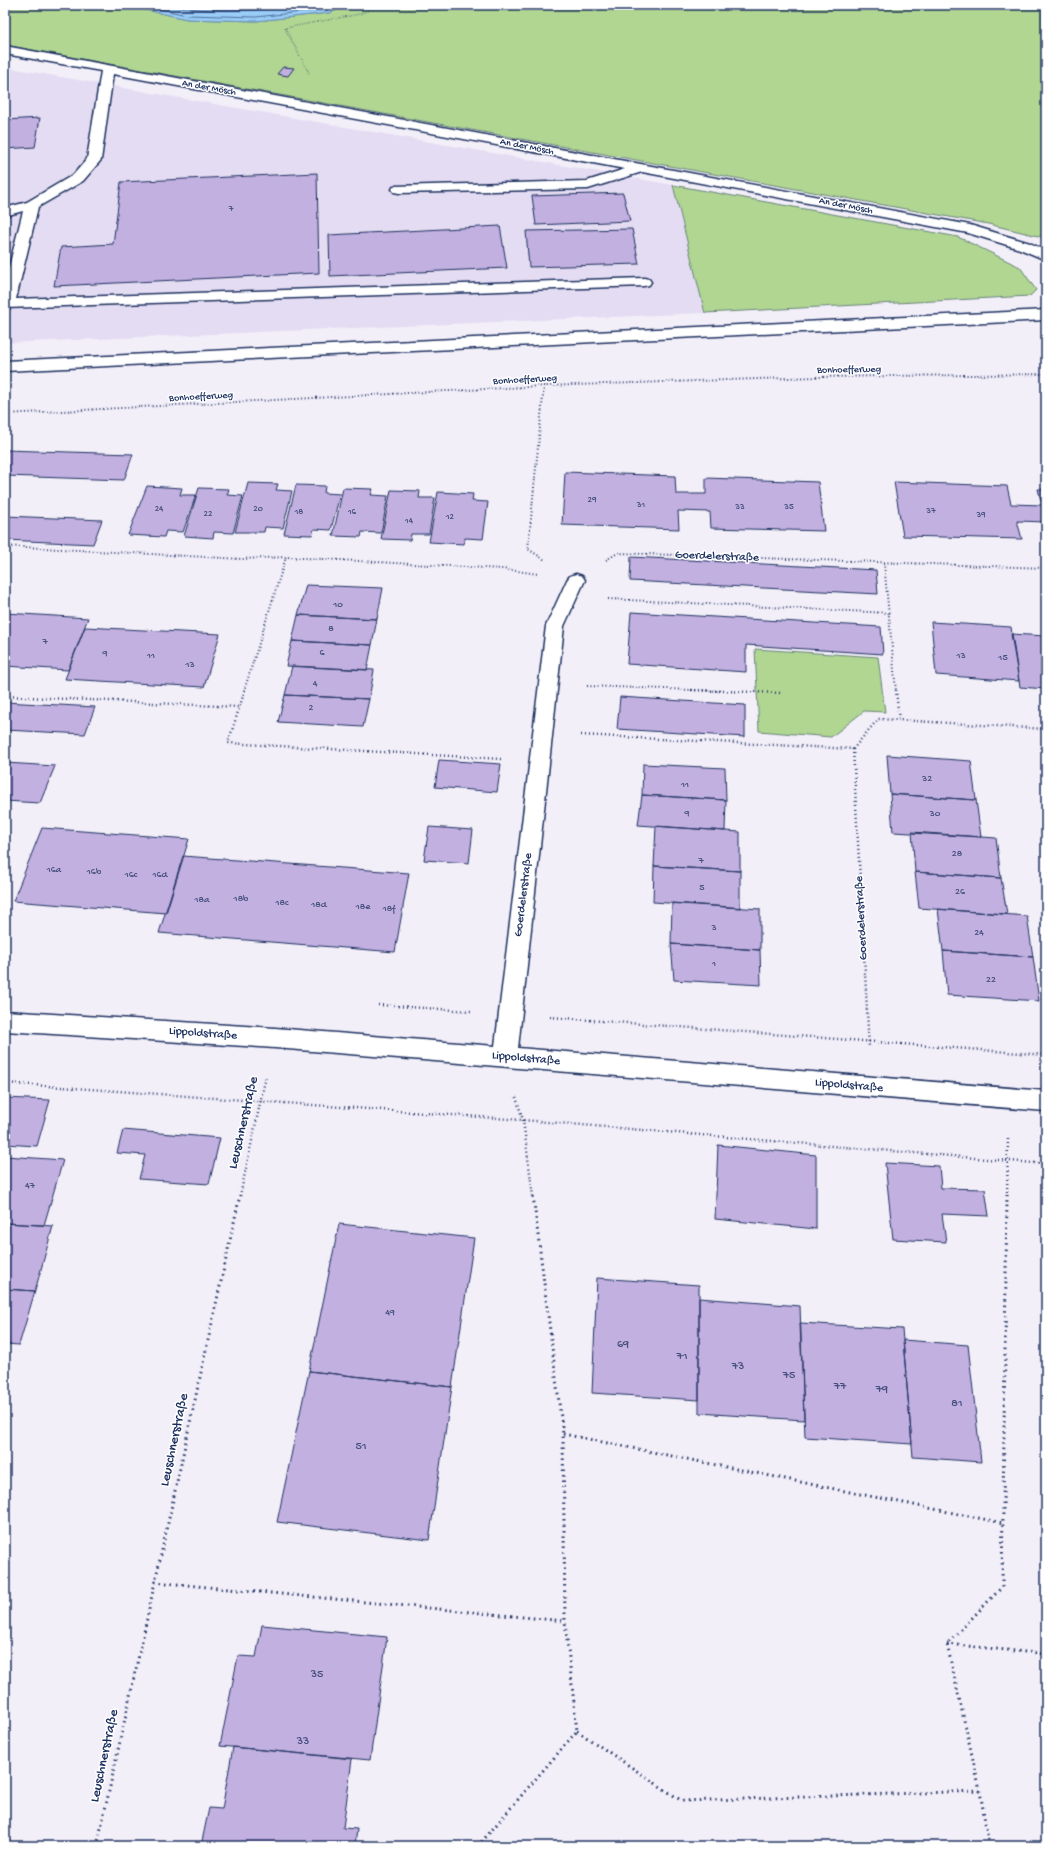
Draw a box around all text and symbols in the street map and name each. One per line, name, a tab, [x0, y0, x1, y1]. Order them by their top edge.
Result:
street label: An der Mösch	[181, 77, 238, 99]
street label: An der Mösch	[499, 136, 556, 158]
street label: An der Mösch	[818, 195, 875, 217]
house number: 7	[228, 204, 234, 215]
street label: Bonhoefferweg	[816, 363, 882, 377]
street label: Bonhoefferweg	[492, 372, 558, 388]
street label: Bonhoefferweg	[168, 389, 234, 405]
house number: 29	[588, 495, 597, 506]
house number: 31	[636, 500, 646, 511]
house number: 33	[734, 502, 745, 513]
house number: 35	[783, 502, 794, 513]
house number: 24	[155, 504, 164, 515]
house number: 20	[253, 504, 263, 515]
house number: 37	[925, 506, 936, 517]
house number: 18	[294, 507, 303, 518]
house number: 16	[347, 507, 357, 518]
house number: 22	[204, 509, 213, 520]
house number: 39	[975, 510, 986, 521]
house number: 12	[445, 512, 455, 523]
house number: 14	[404, 516, 414, 527]
street label: Goerdelerstraße	[675, 549, 760, 565]
house number: 10	[332, 599, 343, 611]
house number: 8	[328, 623, 334, 635]
house number: 7	[41, 636, 48, 648]
house number: 6	[319, 647, 325, 659]
house number: 9	[101, 648, 108, 660]
house number: 11	[146, 650, 155, 662]
house number: 13	[955, 650, 966, 662]
house number: 15	[997, 652, 1008, 664]
house number: 13	[184, 659, 195, 671]
house number: 4	[313, 678, 318, 690]
house number: 2	[309, 702, 314, 714]
house number: 32	[921, 773, 932, 785]
house number: 11	[680, 779, 689, 791]
house number: 9	[683, 808, 690, 820]
house number: 30	[929, 808, 941, 820]
house number: 28	[952, 848, 963, 860]
street label: Goerdelerstraße	[512, 852, 536, 938]
house number: 7	[697, 855, 704, 867]
house number: 16a	[46, 864, 62, 876]
house number: 16b	[86, 866, 102, 878]
house number: 16c	[124, 869, 138, 881]
house number: 16d	[152, 869, 169, 881]
street label: Goerdelerstraße	[853, 875, 871, 960]
house number: 5	[699, 882, 705, 894]
house number: 26	[955, 886, 966, 898]
house number: 18b	[233, 893, 249, 905]
house number: 18a	[193, 894, 210, 906]
house number: 18c	[275, 897, 289, 909]
house number: 18d	[310, 899, 328, 911]
house number: 18e	[355, 901, 371, 913]
house number: 18f	[382, 903, 396, 915]
house number: 3	[710, 922, 717, 934]
house number: 24	[974, 927, 984, 939]
house number: 1	[711, 958, 716, 970]
house number: 22	[986, 974, 996, 986]
street label: Lippoldstraße	[168, 1025, 238, 1043]
street label: Lippoldstraße	[491, 1049, 561, 1069]
street label: Leuschnerstraße	[225, 1074, 263, 1171]
street label: Lippoldstraße	[814, 1076, 884, 1096]
house number: 47	[25, 1180, 36, 1192]
house number: 49	[385, 1307, 395, 1319]
house number: 69	[617, 1338, 629, 1352]
house number: 71	[675, 1350, 688, 1364]
house number: 73	[731, 1360, 744, 1374]
house number: 75	[782, 1369, 795, 1383]
house number: 77	[833, 1380, 847, 1394]
house number: 79	[875, 1383, 888, 1397]
street label: Leuschnerstraße	[157, 1391, 193, 1488]
house number: 81	[951, 1397, 963, 1411]
house number: 51	[355, 1440, 367, 1454]
house number: 35	[310, 1668, 323, 1682]
street label: Leuschnerstraße	[87, 1707, 123, 1804]
house number: 33	[296, 1735, 309, 1749]

